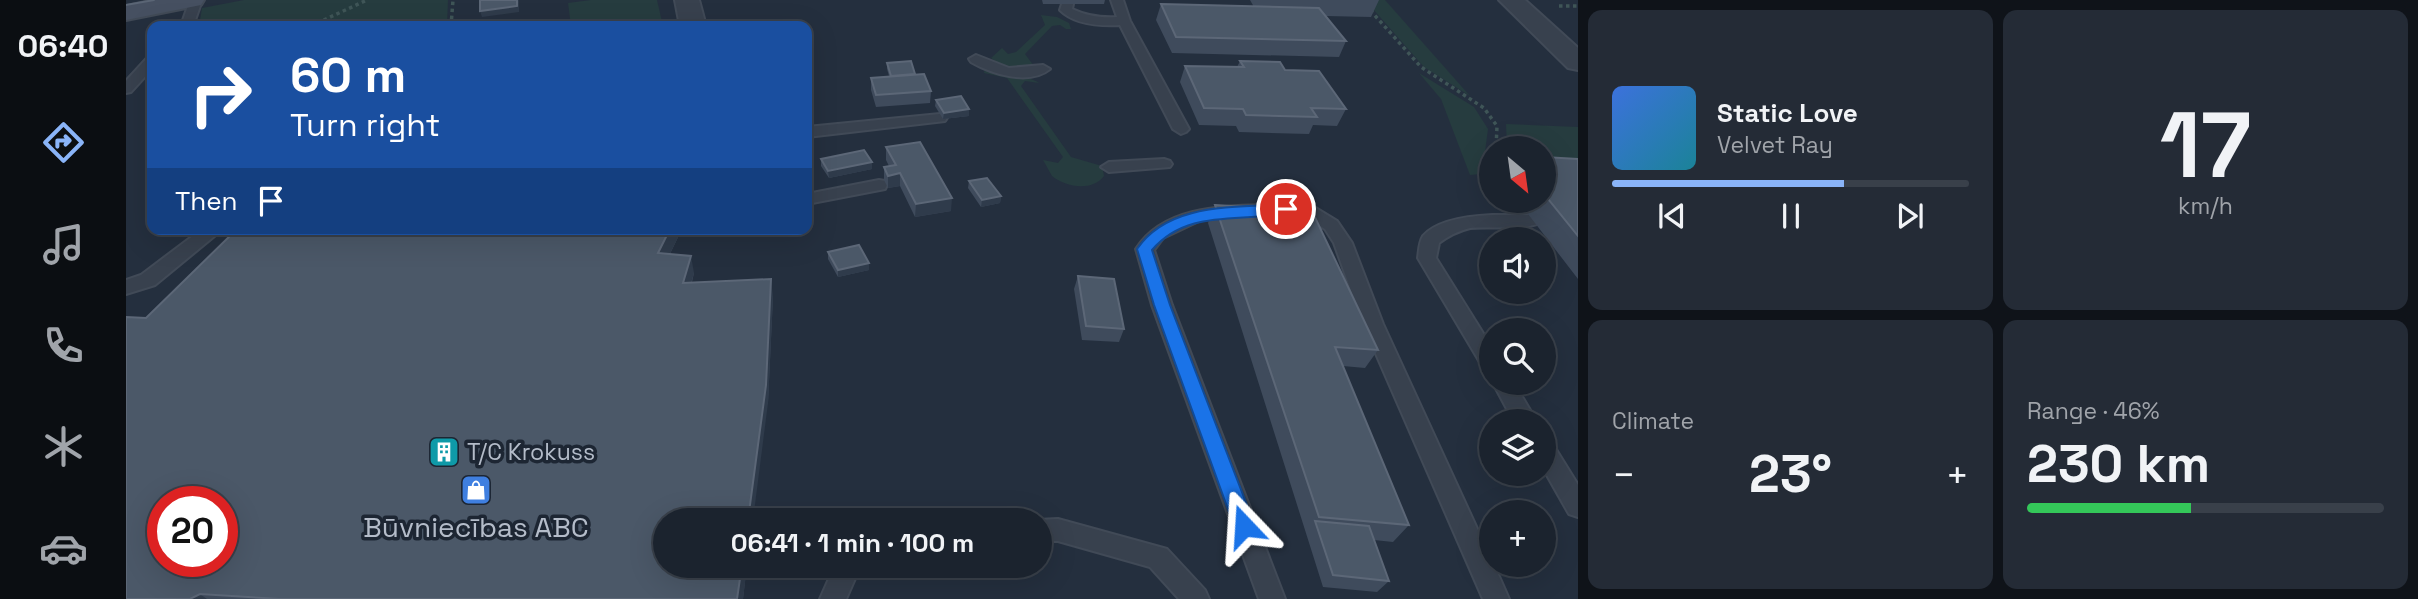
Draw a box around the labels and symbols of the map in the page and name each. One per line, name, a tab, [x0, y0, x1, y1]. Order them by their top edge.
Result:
north arrow	[1479, 136, 1556, 214]
pin	[1256, 179, 1316, 239]
building icon: T/C Krokuss	[427, 435, 461, 469]
place label: T/C Krokuss	[467, 437, 595, 467]
shop icon: Būvniecības ABC	[459, 473, 493, 507]
speed limit sign: 20	[147, 486, 238, 577]
position arrow	[1207, 489, 1281, 563]
place label: Būvniecības ABC	[363, 509, 589, 545]

